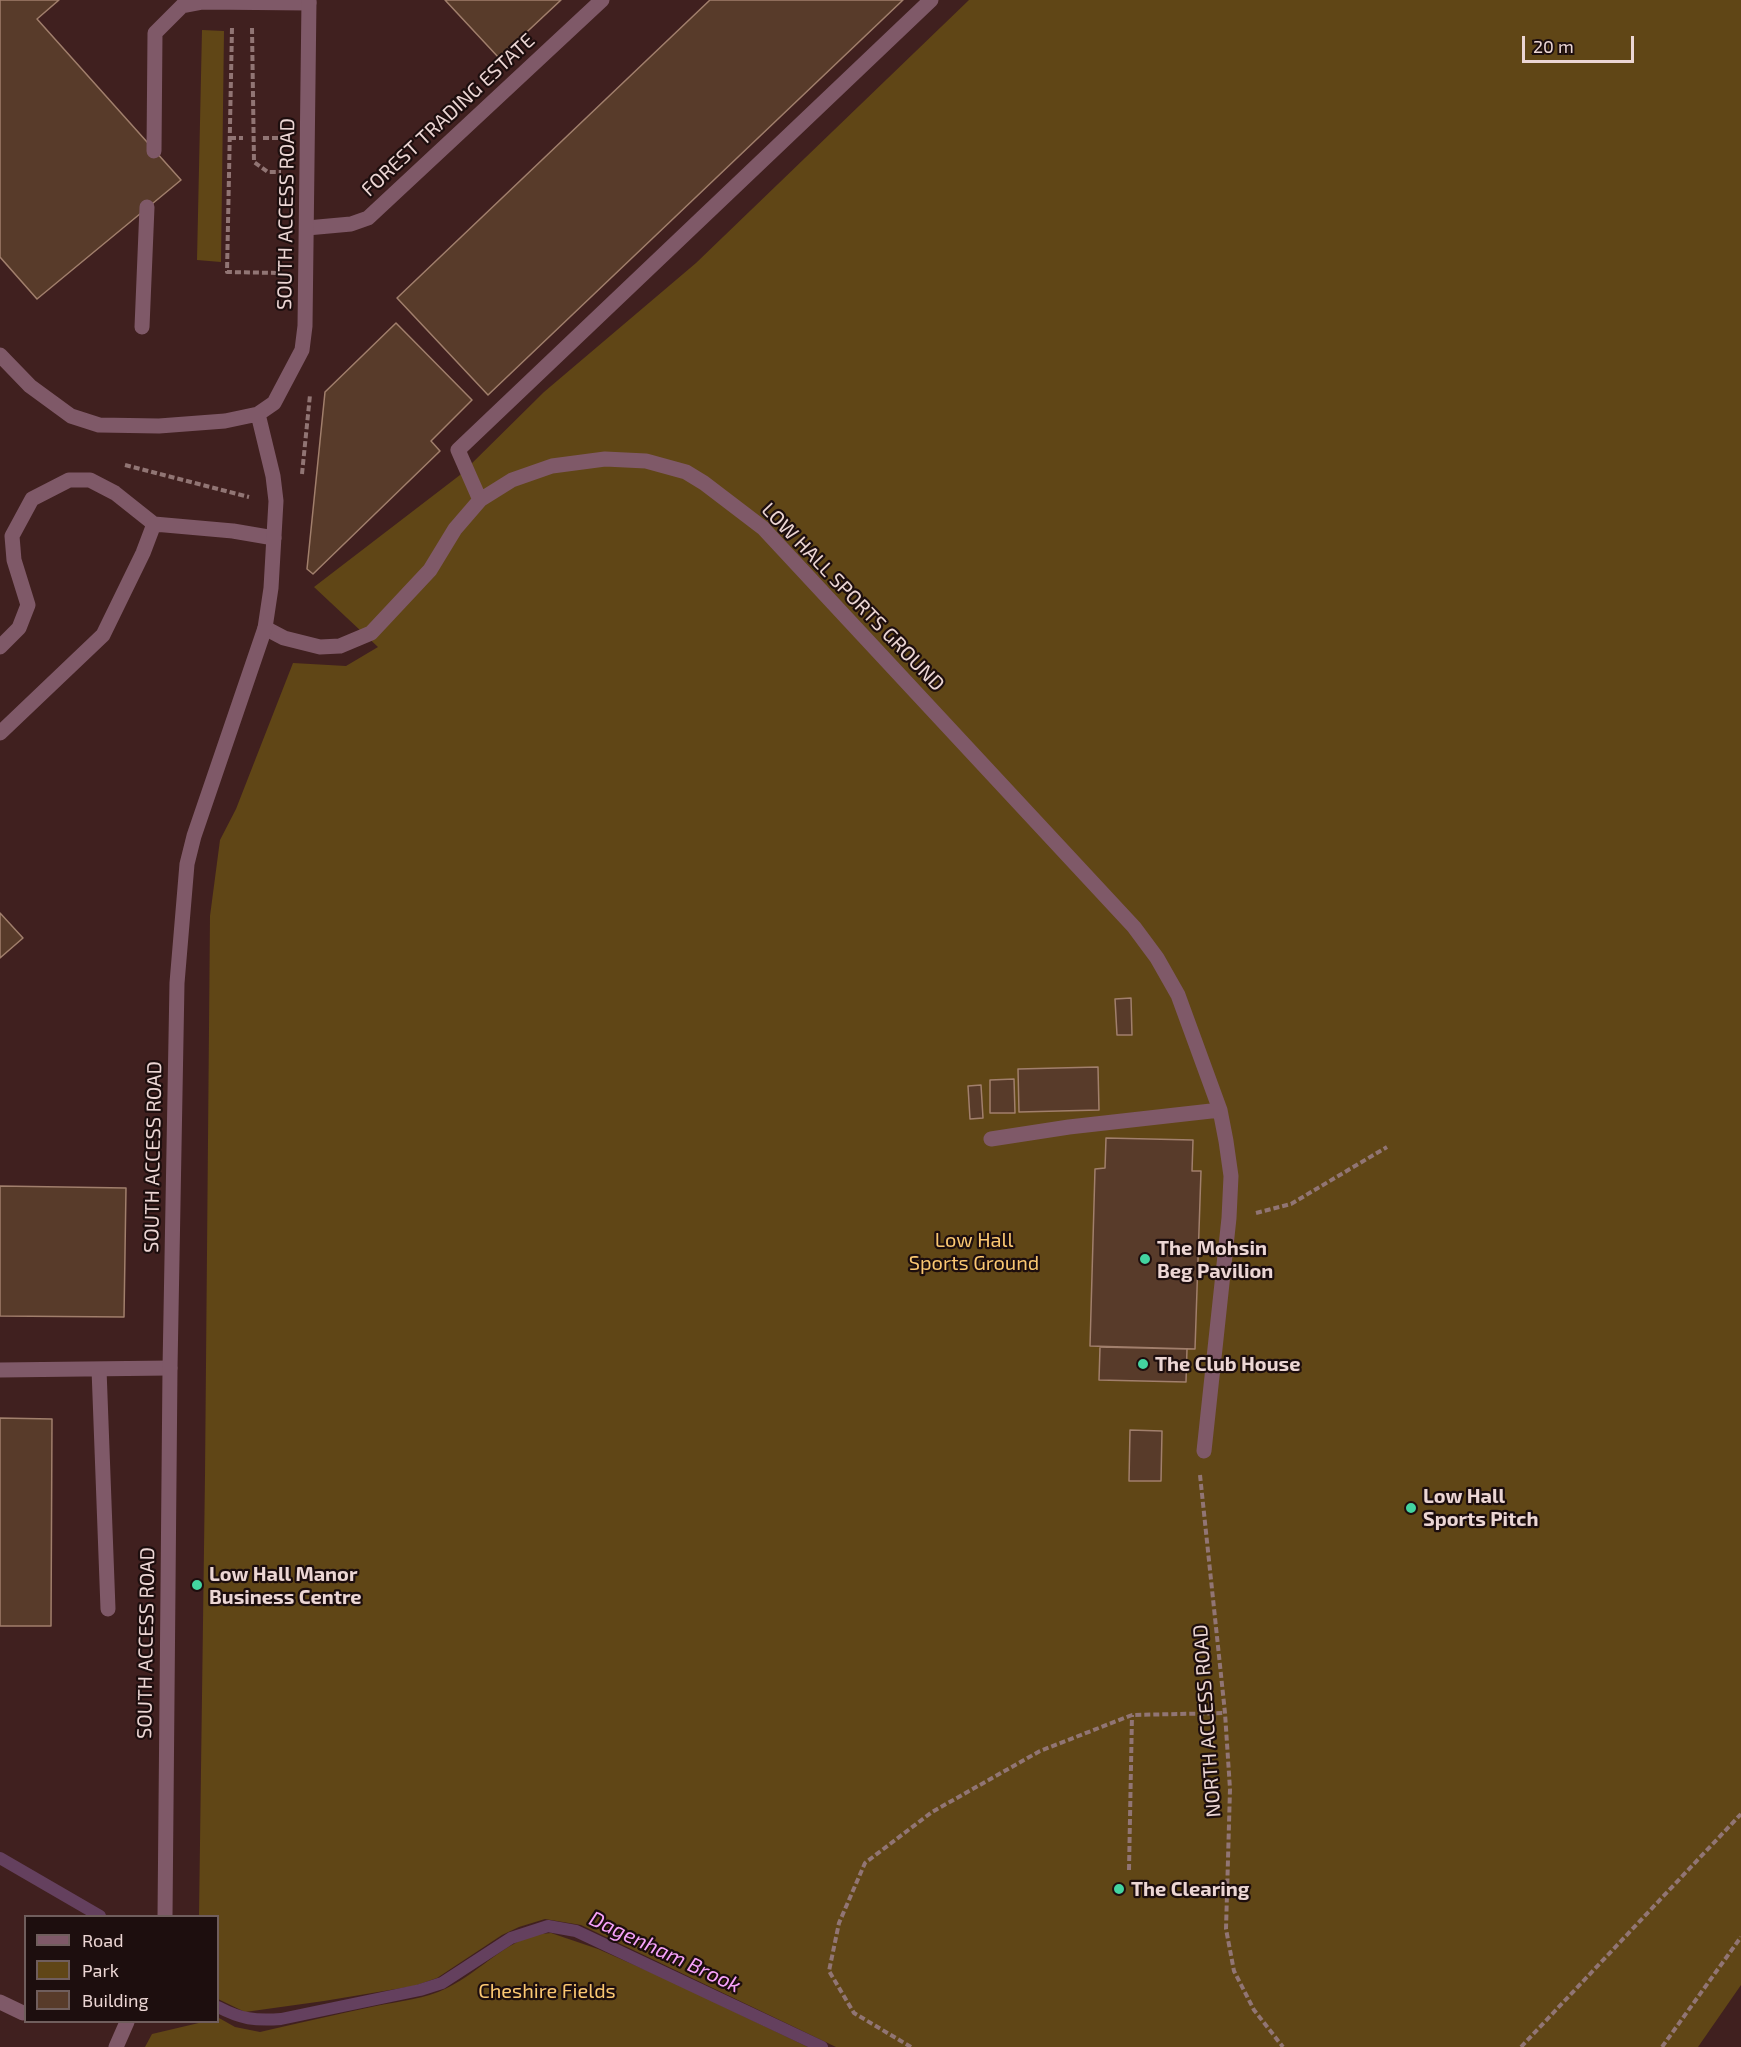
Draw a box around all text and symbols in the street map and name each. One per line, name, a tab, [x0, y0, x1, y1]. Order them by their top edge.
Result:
scale bar	[1525, 24, 1638, 62]
street label: FOREST TRADING ESTATE	[356, 29, 540, 201]
text: 20 m	[1533, 35, 1574, 57]
street label: SOUTH ACCESS ROAD	[272, 118, 300, 310]
street label: LOW HALL SPORTS GROUND	[757, 498, 949, 696]
street label: SOUTH ACCESS ROAD	[139, 1061, 167, 1253]
park label: Low Hall Sports Ground	[909, 1228, 1039, 1275]
place label: The Mohsin Beg Pavilion	[1157, 1236, 1273, 1283]
marker: The Mohsin Beg Pavilion	[1138, 1252, 1152, 1266]
place label: The Club House	[1155, 1352, 1300, 1376]
marker: The Club House	[1136, 1357, 1150, 1371]
place label: Low Hall Sports Pitch	[1423, 1484, 1538, 1531]
marker: Low Hall Sports Pitch	[1404, 1501, 1418, 1515]
street label: SOUTH ACCESS ROAD	[132, 1547, 160, 1739]
place label: Low Hall Manor Business Centre	[209, 1562, 362, 1609]
marker: Low Hall Manor Business Centre	[190, 1578, 204, 1592]
street label: NORTH ACCESS ROAD	[1188, 1624, 1226, 1818]
place label: The Clearing	[1131, 1877, 1249, 1901]
marker: The Clearing	[1112, 1882, 1126, 1896]
water label: Dagenham Brook	[585, 1906, 745, 1998]
legend	[24, 1915, 219, 2023]
text: Road	[82, 1929, 123, 1951]
text: Park	[82, 1959, 119, 1981]
park label: Cheshire Fields	[478, 1979, 616, 2003]
text: Building	[82, 1989, 149, 2011]

